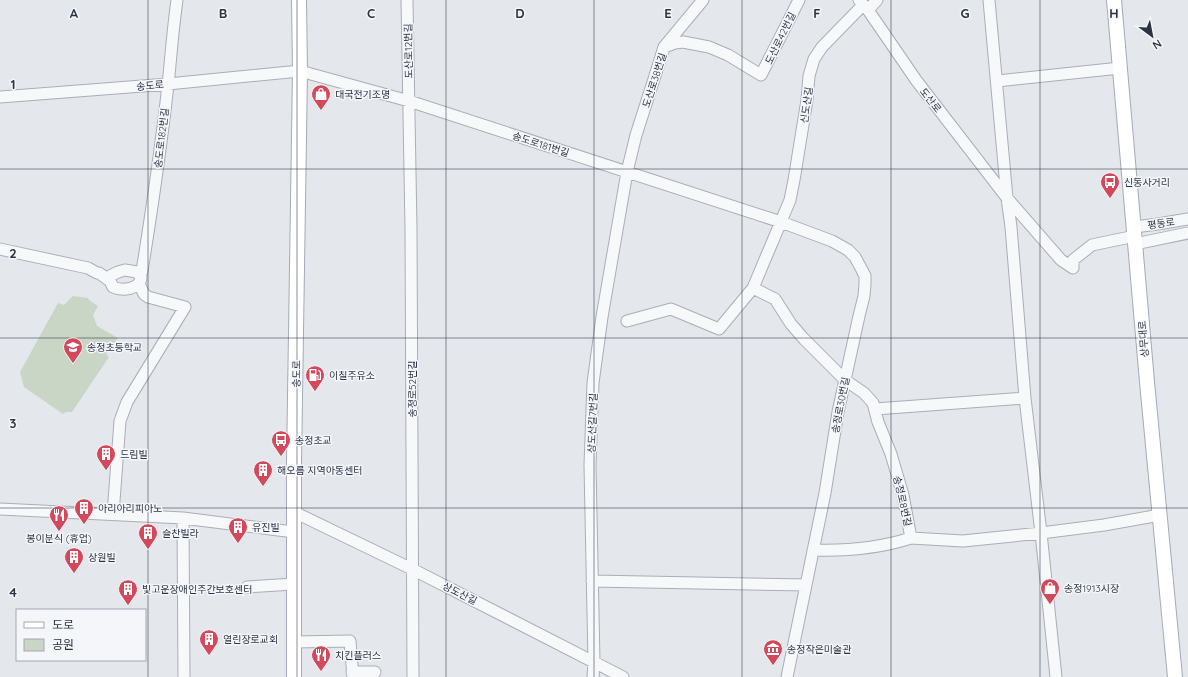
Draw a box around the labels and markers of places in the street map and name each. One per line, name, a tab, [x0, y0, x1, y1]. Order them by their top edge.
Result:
shop icon: 대국전기조명	[310, 83, 332, 111]
place label: 대국전기조명	[335, 88, 390, 101]
bus stop icon: 신동사거리	[1099, 171, 1121, 199]
place label: 신동사거리	[1124, 176, 1170, 189]
school or university icon: 송정초등학교	[62, 336, 84, 364]
place label: 송정초등학교	[87, 341, 142, 354]
fuel station icon: 이칠주유소	[304, 364, 326, 392]
place label: 이칠주유소	[329, 369, 375, 382]
bus stop icon: 송정초교	[270, 429, 292, 457]
place label: 송정초교	[295, 434, 332, 447]
building icon: 드림빌	[95, 443, 117, 471]
place label: 드림빌	[120, 448, 148, 461]
building icon: 해오름 지역아동센터	[252, 459, 274, 487]
place label: 해오름 지역아동센터	[277, 464, 363, 477]
building icon: 아리아리피아노	[73, 497, 95, 525]
place label: 아리아리피아노	[98, 502, 162, 515]
restaurant icon: 봉이분식 (휴업)	[48, 504, 70, 532]
building icon: 유진빌	[227, 516, 249, 544]
place label: 유진빌	[252, 521, 280, 534]
building icon: 슬찬빌라	[137, 522, 159, 550]
place label: 슬찬빌라	[162, 527, 200, 540]
place label: 봉이분식 (휴업)	[26, 532, 92, 545]
building icon: 상원빌	[63, 546, 85, 574]
place label: 상원빌	[88, 551, 116, 564]
shop icon: 송정1913시장	[1039, 577, 1061, 605]
building icon: 빛고운장애인주간보호센터	[117, 578, 139, 606]
place label: 송정1913시장	[1064, 582, 1119, 595]
place label: 빛고운장애인주간보호센터	[142, 583, 252, 596]
building icon: 열린장로교회	[198, 628, 220, 656]
place label: 열린장로교회	[223, 633, 278, 646]
museum icon: 송정작은미술관	[762, 638, 784, 666]
place label: 송정작은미술관	[787, 643, 852, 656]
restaurant icon: 치킨플러스	[310, 644, 332, 672]
place label: 치킨플러스	[335, 649, 381, 662]

